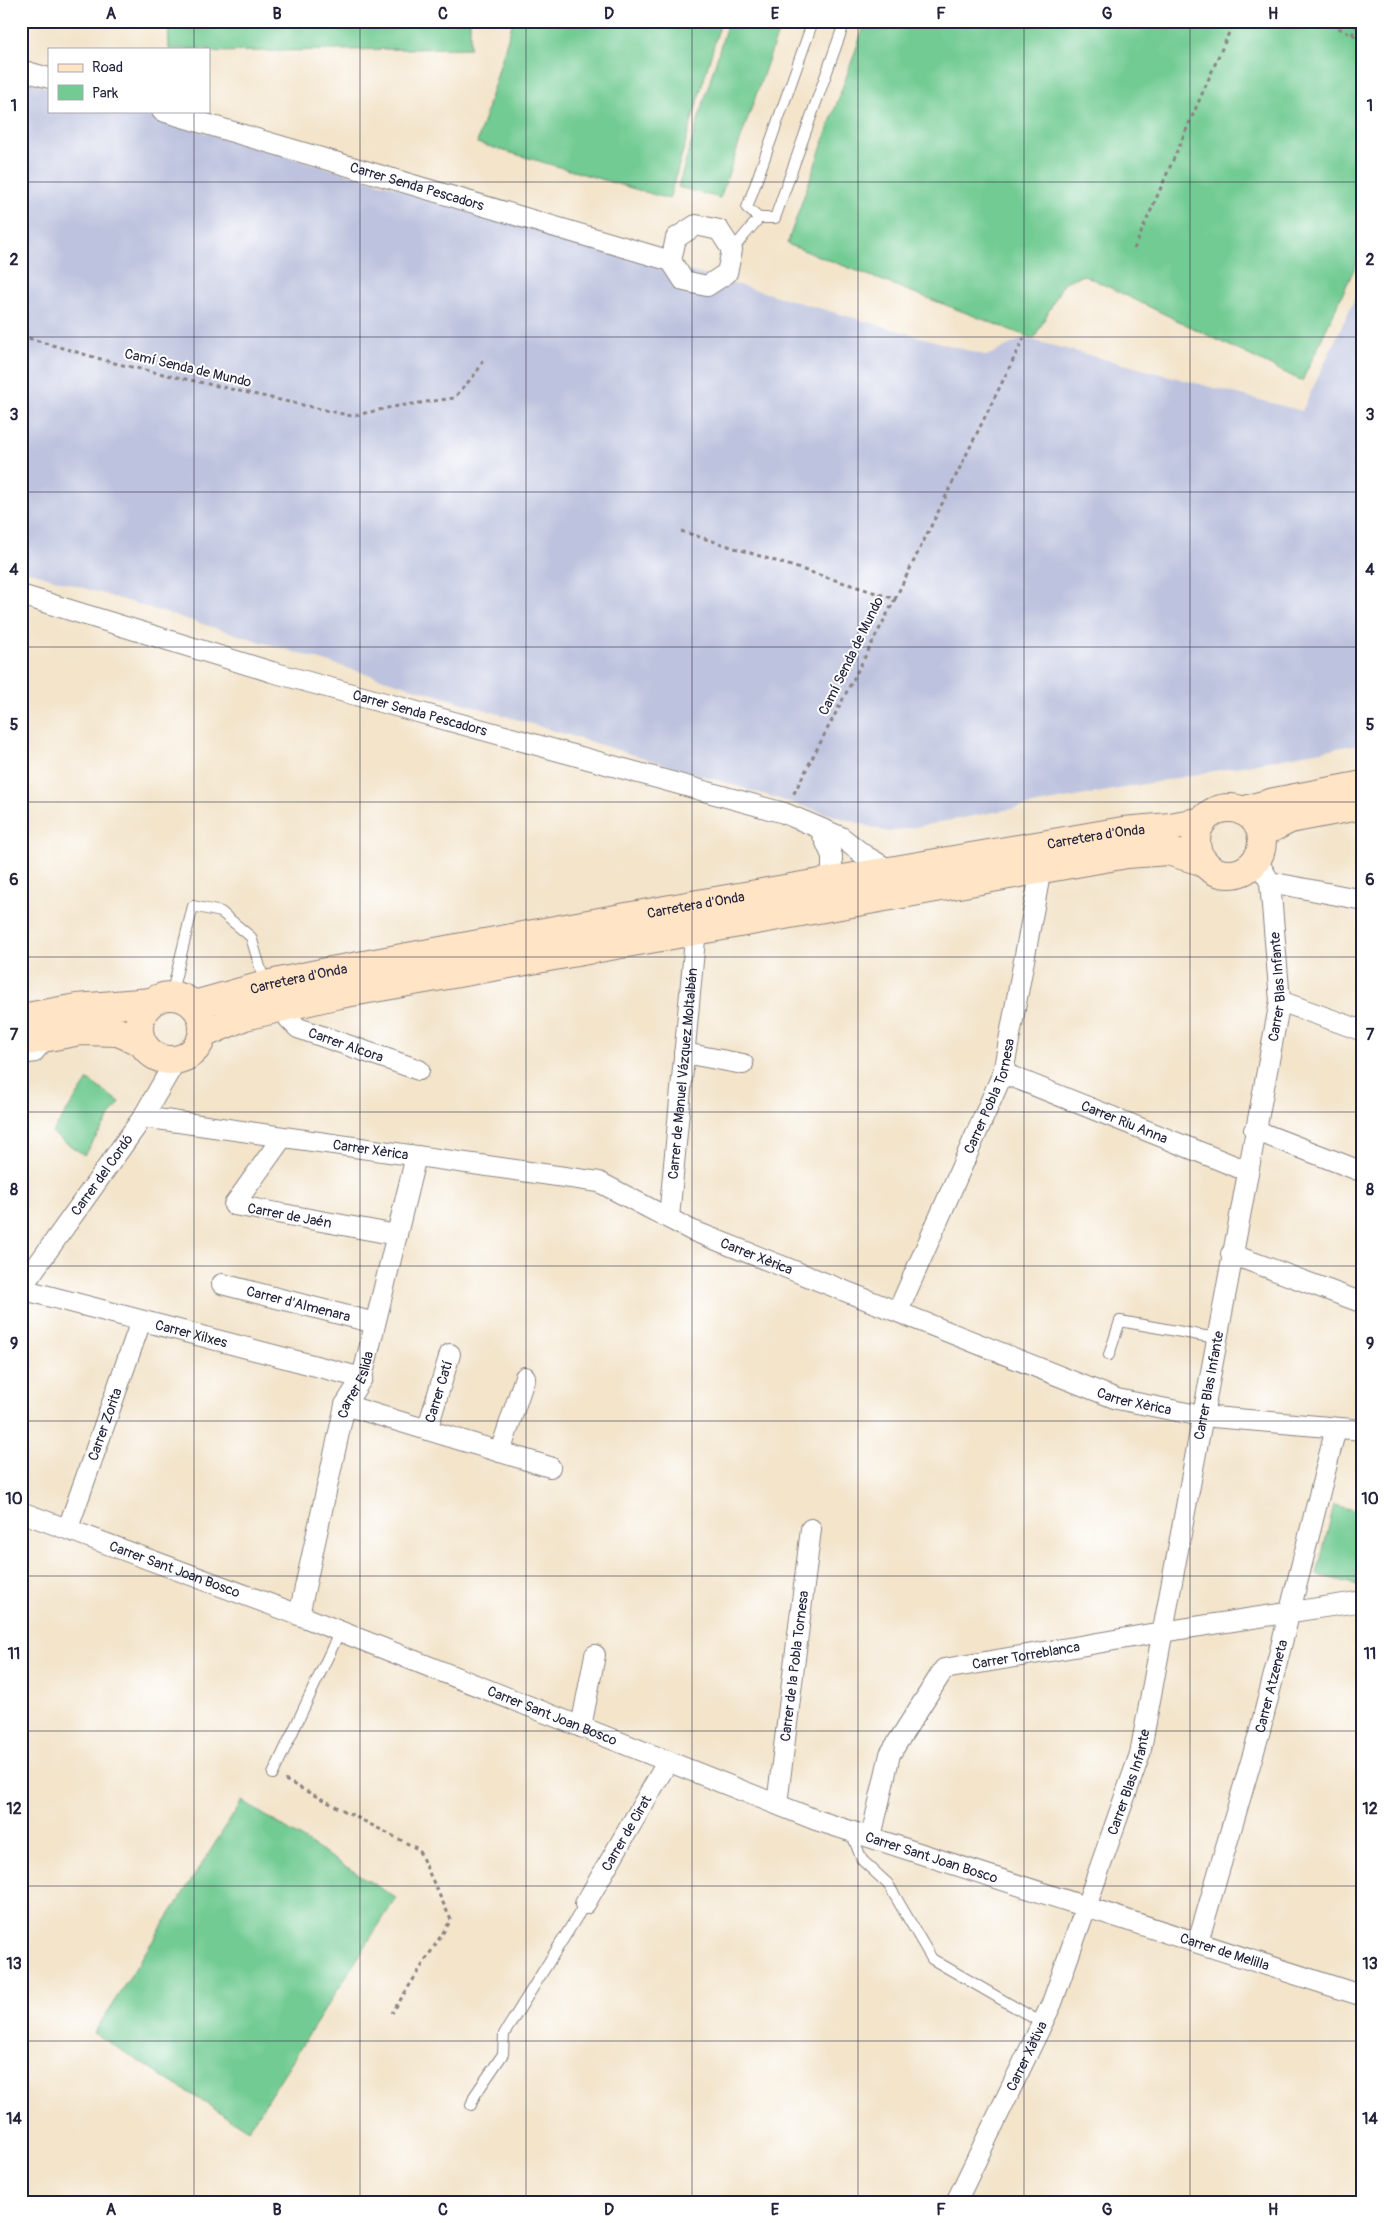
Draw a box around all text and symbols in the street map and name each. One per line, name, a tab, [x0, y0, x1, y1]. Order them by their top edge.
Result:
text: A	[106, 4, 117, 24]
text: B	[272, 4, 282, 24]
text: C	[438, 4, 448, 24]
text: D	[604, 4, 614, 24]
text: E	[771, 4, 780, 24]
text: F	[936, 4, 946, 24]
text: G	[1102, 4, 1113, 24]
text: H	[1268, 4, 1278, 24]
legend	[48, 48, 210, 112]
text: Road	[92, 58, 123, 77]
text: Park	[92, 84, 119, 103]
text: 1	[11, 96, 17, 116]
text: 1	[1367, 96, 1373, 116]
street label: Carrer Senda Pescadors	[348, 158, 487, 214]
text: 2	[10, 250, 19, 270]
text: 2	[1366, 250, 1375, 270]
street label: Camí Senda de Mundo	[123, 345, 254, 391]
text: 3	[10, 405, 19, 425]
text: 3	[1366, 405, 1375, 425]
text: 4	[9, 560, 19, 580]
text: 4	[1365, 560, 1375, 580]
street label: Camí Senda de Mundo	[815, 594, 887, 718]
street label: Carrer Senda Pescadors	[351, 686, 490, 740]
text: 5	[10, 715, 19, 735]
text: 5	[1366, 715, 1375, 735]
street label: Carretera d'Onda	[1046, 821, 1146, 852]
text: 6	[9, 870, 19, 890]
text: 6	[1365, 870, 1375, 890]
street label: Carretera d'Onda	[646, 888, 746, 922]
street label: Carrer Blas Infante	[1264, 931, 1289, 1043]
street label: Carretera d'Onda	[248, 960, 348, 998]
street label: Carrer de Manuel Vázquez Moltalbán	[664, 967, 701, 1180]
street label: Carrer Alcora	[306, 1024, 386, 1066]
text: 7	[10, 1025, 19, 1045]
text: 7	[1366, 1025, 1375, 1045]
street label: Carrer Pobla Tornesa	[960, 1037, 1018, 1156]
street label: Carrer Riu Anna	[1079, 1097, 1170, 1147]
street label: Carrer del Cordó	[67, 1131, 137, 1219]
street label: Carrer Xèrica	[332, 1136, 410, 1163]
text: 8	[10, 1180, 18, 1200]
text: 8	[1366, 1180, 1374, 1200]
street label: Carrer de Jaén	[246, 1199, 333, 1231]
street label: Carrer Xèrica	[718, 1234, 795, 1278]
street label: Carrer d'Almenara	[245, 1282, 352, 1325]
street label: Carrer Xilxes	[153, 1316, 230, 1351]
street label: Carrer Blas Infante	[1190, 1329, 1227, 1441]
text: 9	[10, 1334, 18, 1354]
text: 9	[1366, 1334, 1374, 1354]
street label: Carrer Eslida	[334, 1349, 377, 1420]
street label: Carrer Catí	[421, 1358, 456, 1425]
street label: Carrer Xèrica	[1094, 1383, 1173, 1418]
street label: Carrer Zorita	[84, 1386, 125, 1463]
text: 10	[5, 1489, 23, 1509]
text: 10	[1361, 1489, 1379, 1509]
street label: Carrer Sant Joan Bosco	[107, 1537, 243, 1601]
street label: Carrer de la Pobla Tornesa	[776, 1590, 812, 1743]
street label: Carrer Torreblanca	[971, 1638, 1081, 1673]
street label: Carrer Atzeneta	[1251, 1638, 1291, 1735]
text: 11	[8, 1644, 20, 1664]
text: 11	[1364, 1644, 1376, 1664]
street label: Carrer Sant Joan Bosco	[485, 1682, 620, 1749]
street label: Carrer Blas Infante	[1104, 1728, 1153, 1837]
street label: Carrer de Cirat	[598, 1792, 655, 1874]
text: 12	[6, 1799, 22, 1819]
text: 12	[1362, 1799, 1378, 1819]
street label: Carrer Sant Joan Bosco	[863, 1828, 1000, 1887]
street label: Carrer de Melilla	[1178, 1929, 1272, 1974]
text: 13	[6, 1954, 22, 1974]
text: 13	[1362, 1954, 1378, 1974]
street label: Carrer Xàtiva	[1002, 2018, 1050, 2094]
text: 14	[6, 2109, 22, 2129]
text: 14	[1362, 2109, 1378, 2129]
text: A	[106, 2200, 117, 2220]
text: B	[272, 2200, 282, 2220]
text: C	[438, 2200, 448, 2220]
text: D	[604, 2200, 614, 2220]
text: E	[771, 2200, 780, 2220]
text: F	[936, 2200, 946, 2220]
text: G	[1102, 2200, 1113, 2220]
text: H	[1268, 2200, 1278, 2220]

